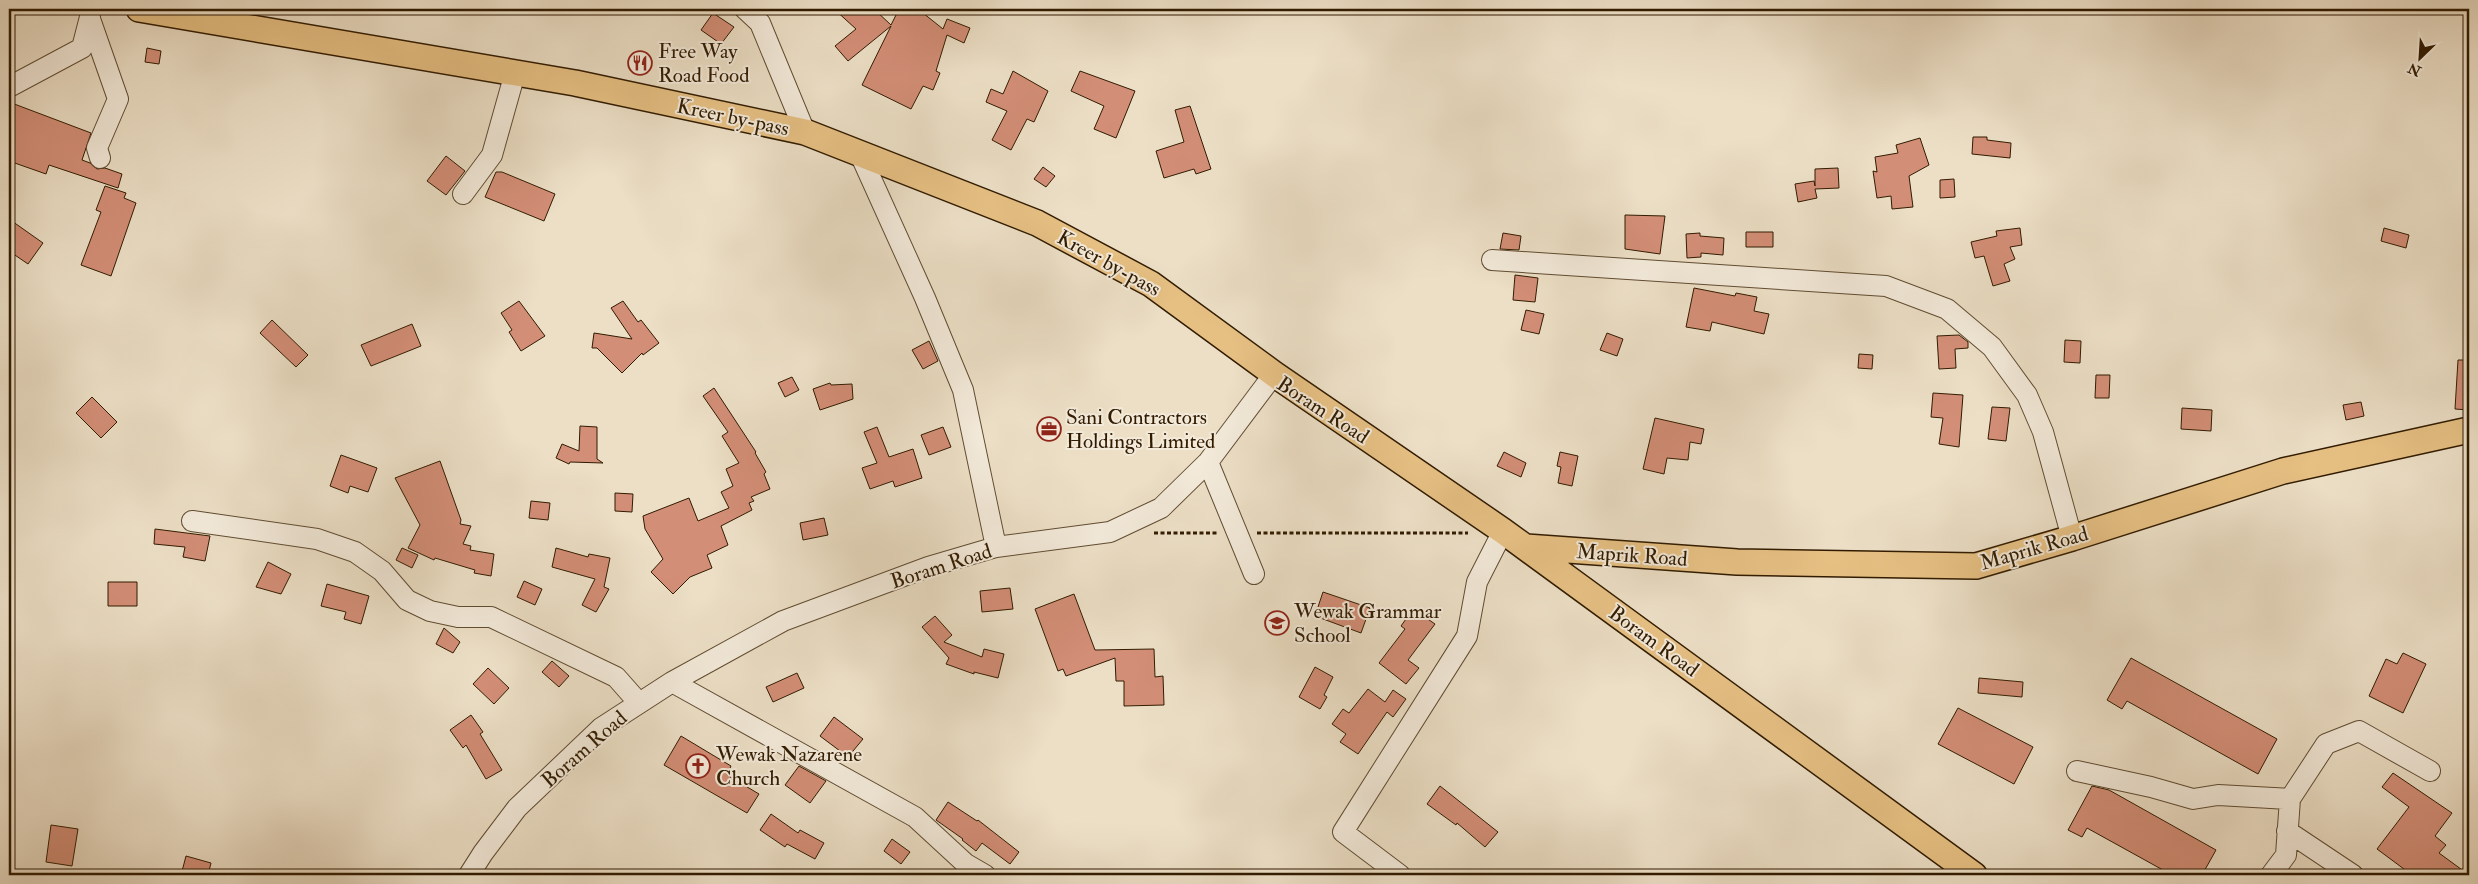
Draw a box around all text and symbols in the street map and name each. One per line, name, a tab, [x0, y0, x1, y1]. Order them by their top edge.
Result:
north arrow	[2396, 32, 2446, 82]
place label: Free Way Road Food	[658, 38, 750, 89]
restaurant icon: Free Way Road Food	[627, 50, 653, 76]
text: N	[2405, 59, 2425, 80]
street label: Kreer by-pass	[674, 92, 792, 143]
street label: Kreer by-pass	[1052, 224, 1165, 303]
street label: Boram Road	[1271, 371, 1375, 451]
place label: Sani Contractors Holdings Limited	[1066, 404, 1216, 455]
office icon: Sani Contractors Holdings Limited	[1036, 416, 1062, 442]
street label: Maprik Road	[1977, 520, 2092, 577]
street label: Boram Road	[887, 537, 996, 596]
street label: Maprik Road	[1576, 538, 1689, 573]
place label: Wewak Grammar School	[1293, 598, 1442, 649]
street label: Boram Road	[1603, 600, 1705, 684]
school or university icon: Wewak Grammar School	[1264, 610, 1290, 636]
street label: Boram Road	[536, 704, 633, 794]
place label: Wewak Nazarene Church	[715, 741, 862, 792]
church icon: Wewak Nazarene Church	[685, 753, 711, 779]

